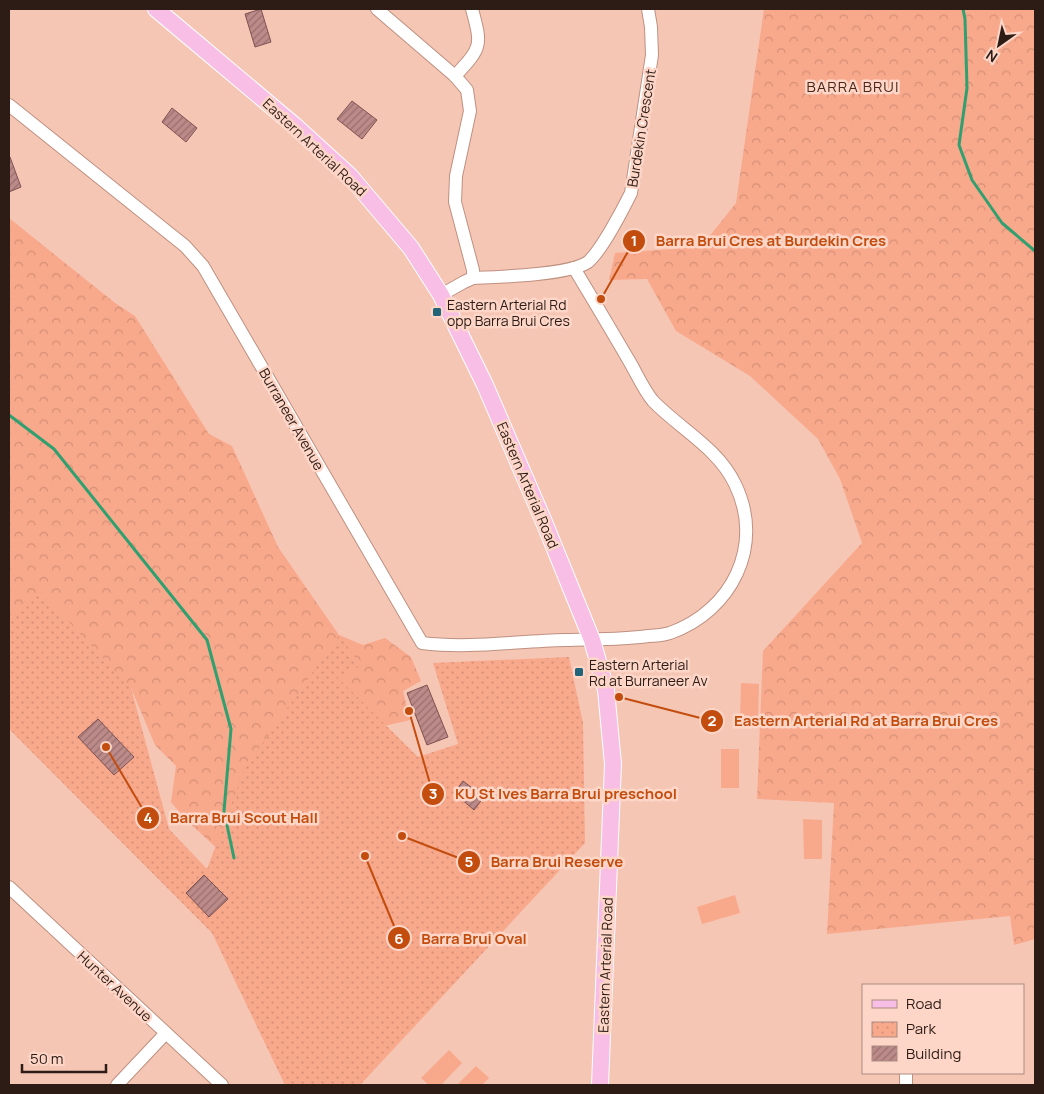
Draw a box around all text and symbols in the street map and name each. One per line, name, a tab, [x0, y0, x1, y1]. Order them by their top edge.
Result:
north arrow	[974, 20, 1024, 70]
text: N	[982, 46, 1001, 67]
street label: Burdekin Crescent	[622, 67, 660, 189]
district label: BARRA BRUI	[807, 76, 899, 97]
street label: Eastern Arterial Road	[259, 94, 371, 200]
callout: Barra Brui Cres at Burdekin Cres	[621, 226, 897, 256]
text: 1	[631, 230, 637, 251]
text: Barra Brui Cres at Burdekin Cres	[656, 230, 886, 251]
place label: Eastern Arterial Rd opp Barra Brui Cres	[447, 295, 570, 330]
marker: Eastern Arterial Rd opp Barra Brui Cres	[431, 306, 443, 318]
street label: Burraneer Avenue	[255, 364, 329, 474]
street label: Eastern Arterial Road	[493, 419, 563, 551]
place label: Eastern Arterial Rd at Burraneer Av	[589, 655, 708, 690]
marker: Eastern Arterial Rd at Burraneer Av	[573, 666, 585, 678]
callout: Eastern Arterial Rd at Barra Brui Cres	[699, 706, 1009, 736]
text: 2	[708, 710, 717, 731]
text: Eastern Arterial Rd at Barra Brui Cres	[734, 710, 998, 731]
callout: KU St Ives Barra Brui preschool	[420, 779, 687, 809]
text: 3	[429, 783, 437, 804]
text: KU St Ives Barra Brui preschool	[455, 783, 677, 804]
callout: Barra Brui Scout Hall	[136, 803, 328, 833]
text: 4	[143, 807, 153, 828]
text: Barra Brui Scout Hall	[170, 807, 318, 828]
callout: Barra Brui Reserve	[456, 847, 634, 877]
text: 5	[465, 851, 474, 872]
text: Barra Brui Reserve	[491, 851, 623, 872]
street label: Eastern Arterial Road	[593, 897, 617, 1033]
callout: Barra Brui Oval	[386, 923, 537, 953]
text: 6	[394, 928, 404, 949]
text: Barra Brui Oval	[421, 928, 527, 949]
street label: Hunter Avenue	[74, 946, 156, 1026]
legend	[862, 984, 1024, 1074]
text: Road	[906, 993, 942, 1014]
text: Park	[906, 1018, 936, 1039]
scale bar	[22, 1042, 106, 1074]
text: Building	[906, 1043, 961, 1064]
text: 50 m	[30, 1048, 64, 1069]

